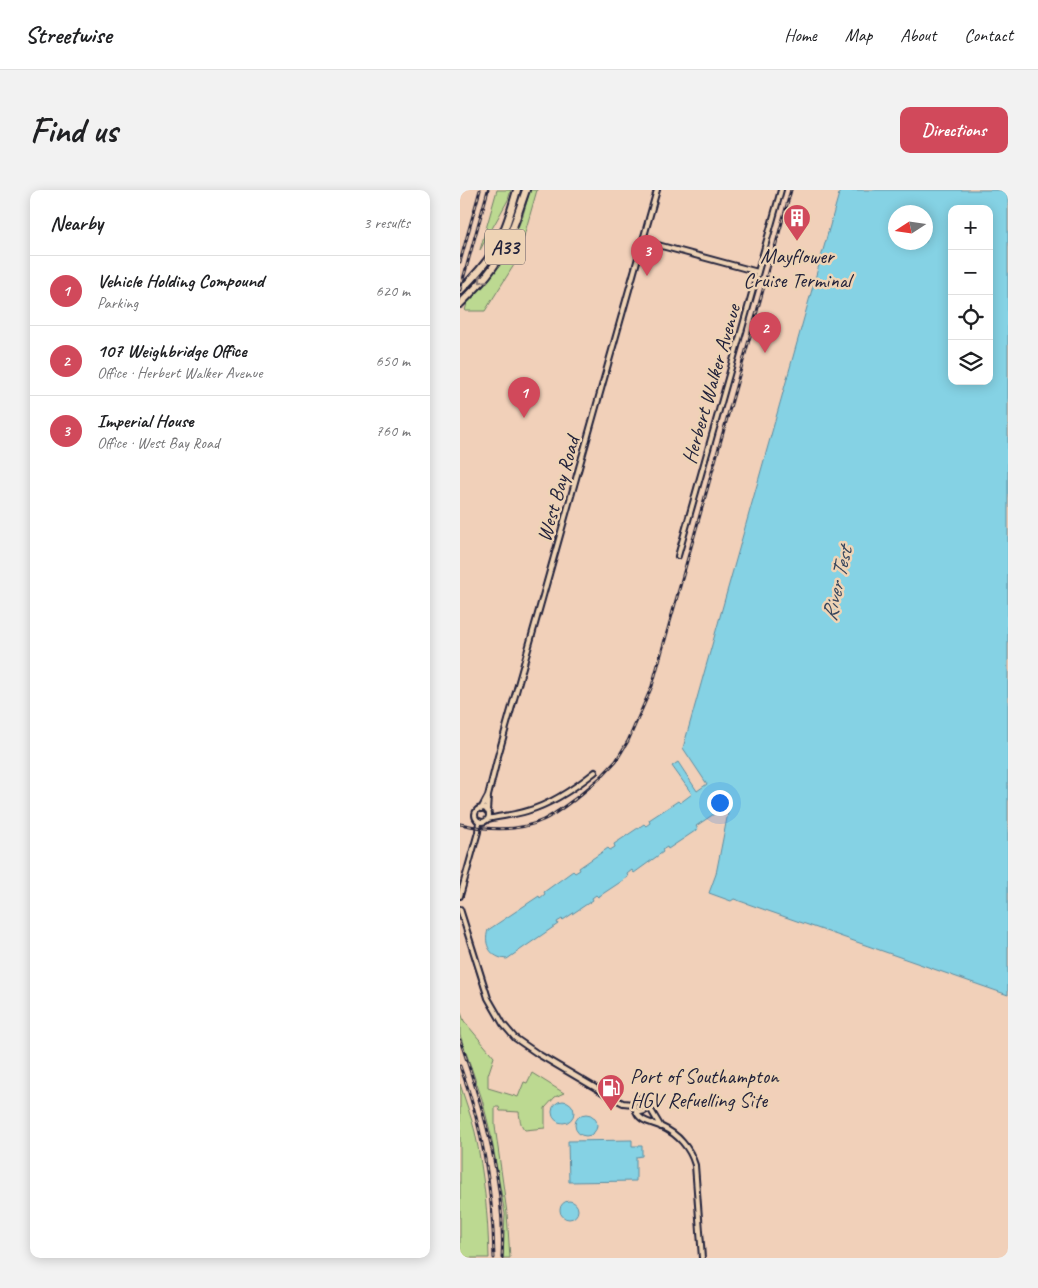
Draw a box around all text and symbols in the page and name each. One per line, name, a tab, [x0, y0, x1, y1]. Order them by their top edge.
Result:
text: Streetwise	[25, 20, 111, 50]
text: Home	[784, 24, 817, 46]
text: Map	[845, 24, 872, 46]
text: About	[900, 24, 936, 46]
text: Contact	[964, 24, 1013, 46]
button: Directions	[900, 107, 1008, 153]
text: Find us	[30, 108, 117, 153]
building icon: Mayflower Cruise Terminal	[782, 203, 812, 242]
north arrow	[888, 205, 933, 250]
map controls	[948, 205, 993, 385]
button: +	[948, 205, 993, 250]
text: Nearby	[50, 210, 103, 236]
text: 3 results	[363, 213, 410, 233]
road number: A33	[485, 230, 525, 264]
pin: 3	[631, 235, 663, 276]
place label: Mayflower Cruise Terminal	[743, 243, 854, 293]
button: −	[948, 250, 993, 295]
text: Vehicle Holding Compound	[97, 269, 264, 293]
one-way arrow	[479, 275, 488, 284]
text: 1	[62, 281, 70, 301]
text: 620 m	[376, 281, 410, 301]
text: Parking	[97, 293, 138, 313]
button: locate	[948, 295, 993, 340]
street label: Herbert Walker Avenue	[676, 299, 747, 467]
pin: 2	[749, 312, 781, 353]
text: 107 Weighbridge Office	[97, 339, 247, 363]
button: layers	[948, 340, 993, 385]
text: 2	[62, 351, 70, 371]
text: 650 m	[376, 351, 410, 371]
text: Office · Herbert Walker Avenue	[97, 363, 262, 383]
pin: 1	[508, 377, 540, 418]
text: Imperial House	[97, 409, 193, 433]
text: 3	[62, 421, 70, 441]
text: 760 m	[376, 421, 410, 441]
street label: West Bay Road	[531, 430, 586, 544]
text: Office · West Bay Road	[97, 433, 219, 453]
water label: River Test	[815, 540, 860, 624]
your location	[707, 790, 733, 816]
place label: Port of Southampton HGV Refuelling Site	[630, 1063, 780, 1113]
fuel station icon: Port of Southampton HGV Refuelling Site	[596, 1073, 626, 1112]

